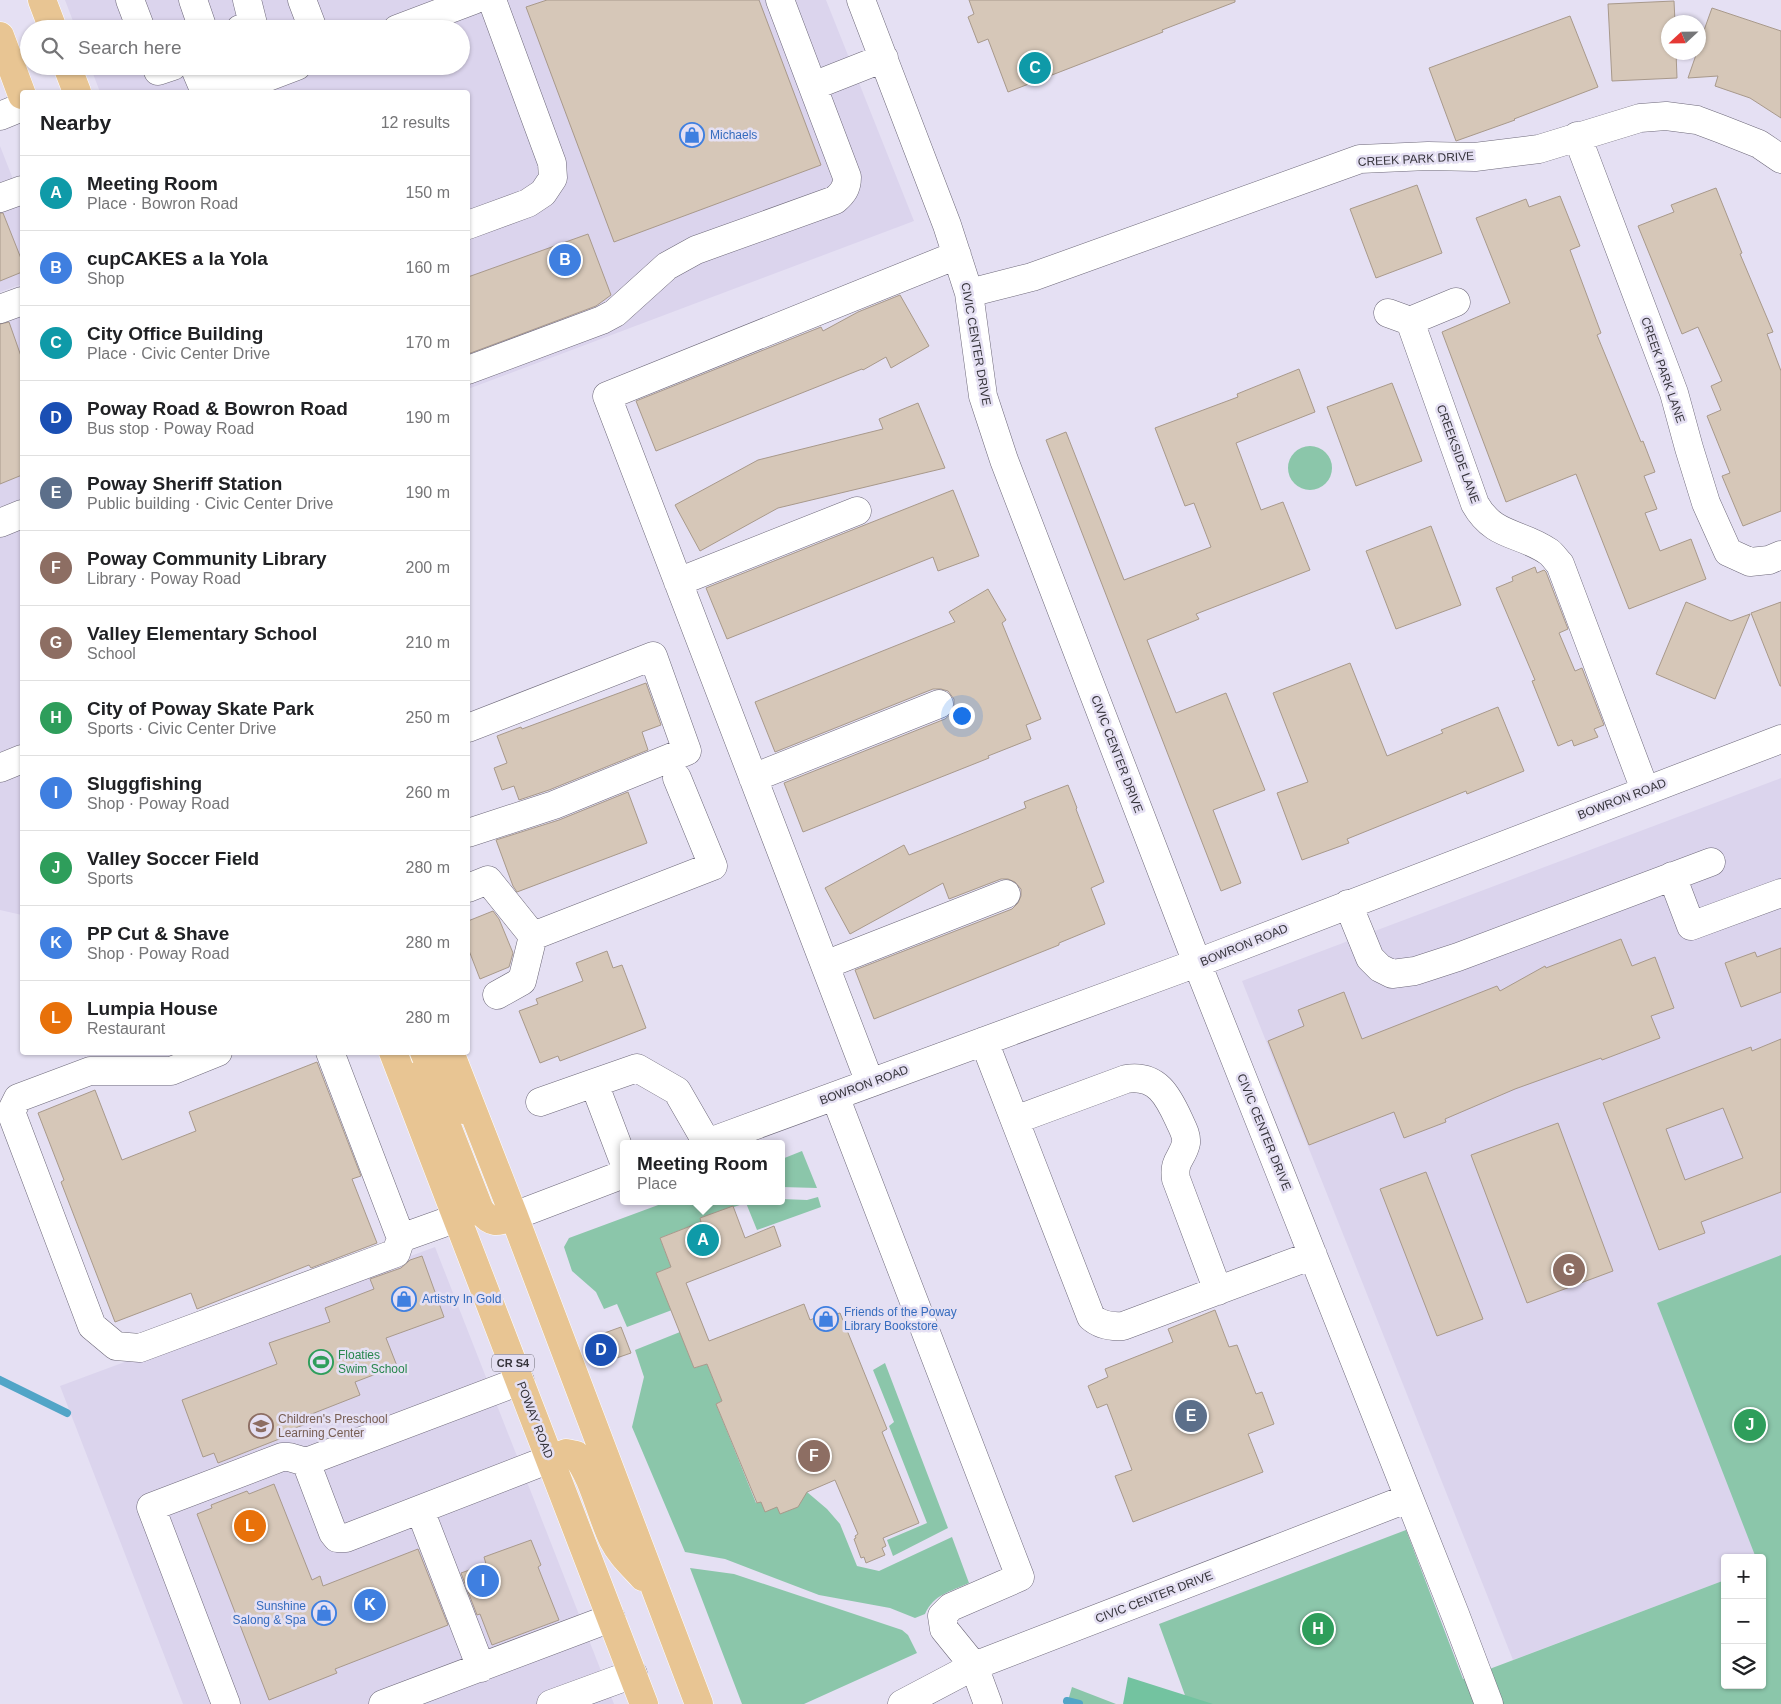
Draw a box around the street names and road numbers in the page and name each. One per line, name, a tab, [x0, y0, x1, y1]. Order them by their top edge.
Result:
street label: CREEK PARK DRIVE	[1357, 149, 1475, 169]
street label: CIVIC CENTER DRIVE	[958, 281, 994, 407]
street label: CREEK PARK LANE	[1638, 315, 1688, 425]
street label: CREEKSIDE LANE	[1434, 403, 1482, 505]
street label: CIVIC CENTER DRIVE	[1088, 693, 1146, 815]
street label: BOWRON ROAD	[1576, 776, 1668, 822]
street label: BOWRON ROAD	[1198, 921, 1290, 969]
street label: BOWRON ROAD	[818, 1062, 911, 1108]
street label: CIVIC CENTER DRIVE	[1234, 1072, 1294, 1192]
road number: CR S4	[492, 1355, 534, 1372]
street label: POWAY ROAD	[514, 1380, 556, 1461]
street label: CIVIC CENTER DRIVE	[1093, 1568, 1215, 1626]

